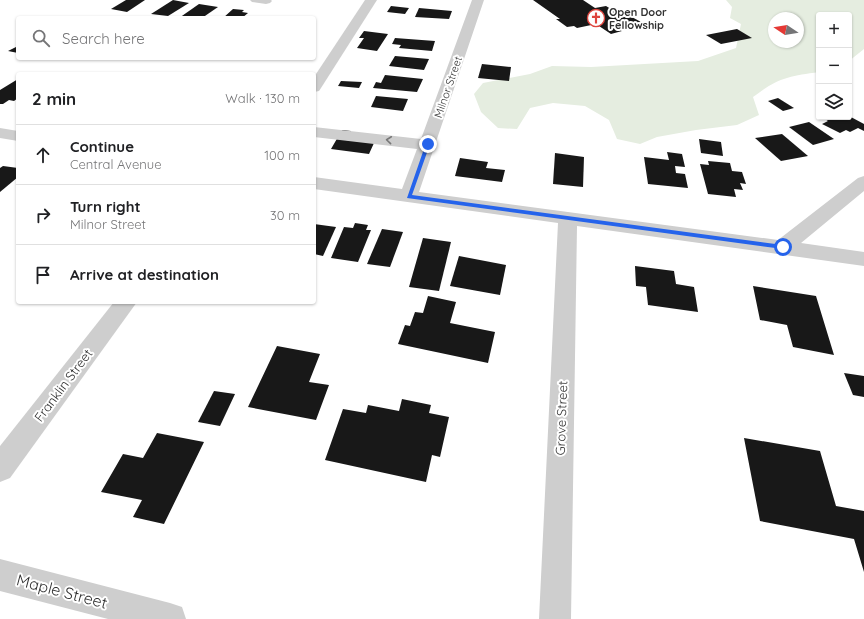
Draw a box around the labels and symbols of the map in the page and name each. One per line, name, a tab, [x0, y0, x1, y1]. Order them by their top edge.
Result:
place label: Open Door Fellowship	[609, 5, 667, 32]
church icon: Open Door Fellowship	[586, 8, 606, 28]
north arrow	[768, 12, 804, 48]
street label: Milnor Street	[431, 54, 465, 120]
route end	[419, 135, 437, 153]
one-way arrow	[386, 136, 392, 145]
route start	[774, 238, 792, 256]
street label: Franklin Street	[31, 346, 95, 424]
street label: Grove Street	[552, 380, 570, 456]
street label: Maple Street	[14, 569, 110, 613]

